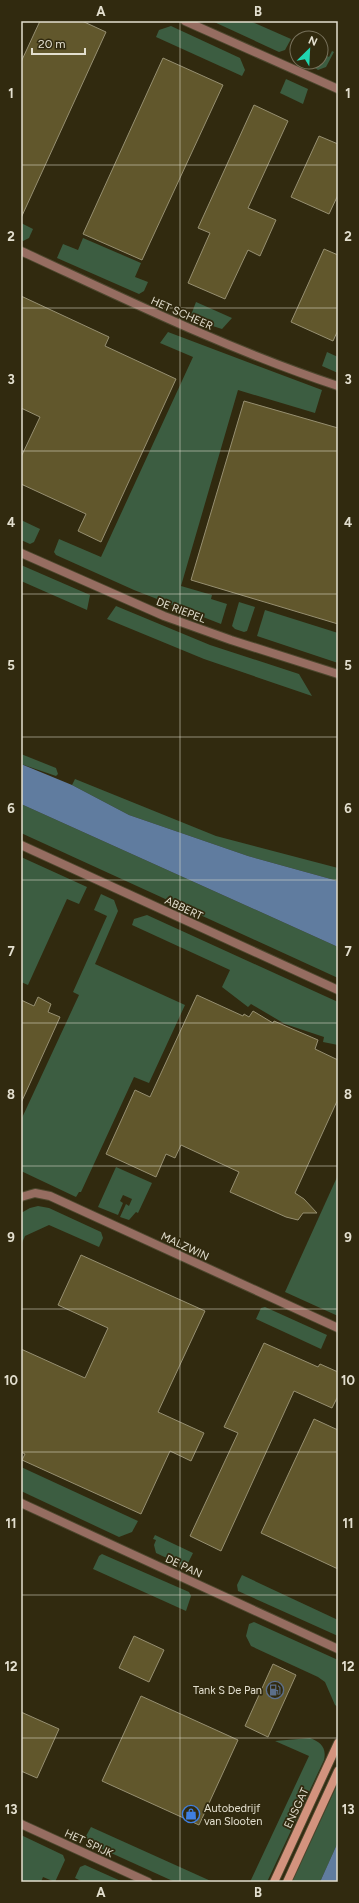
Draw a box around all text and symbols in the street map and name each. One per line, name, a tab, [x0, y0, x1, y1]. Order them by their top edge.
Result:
text: A	[96, 4, 106, 19]
text: B	[254, 4, 262, 19]
scale bar	[32, 30, 85, 56]
north arrow	[289, 30, 329, 70]
text: N	[306, 34, 319, 49]
text: 20 m	[38, 37, 66, 51]
text: 1	[8, 86, 14, 101]
text: 1	[345, 86, 351, 101]
text: 2	[7, 229, 15, 244]
text: 2	[344, 229, 352, 244]
street label: HET SCHEER	[149, 294, 215, 333]
text: 3	[7, 372, 15, 387]
text: 3	[344, 372, 352, 387]
text: 4	[7, 515, 15, 530]
text: 4	[344, 515, 352, 530]
street label: DE RIEPEL	[154, 595, 208, 626]
text: 5	[7, 658, 15, 673]
text: 5	[344, 658, 352, 673]
text: 6	[7, 801, 15, 816]
text: 6	[344, 801, 352, 816]
street label: ABBERT	[163, 894, 205, 923]
text: 7	[7, 944, 15, 959]
text: 7	[344, 944, 352, 959]
text: 8	[7, 1087, 15, 1102]
text: 8	[344, 1087, 352, 1102]
text: 9	[7, 1230, 15, 1245]
street label: MALZWIN	[159, 1230, 211, 1263]
text: 9	[344, 1230, 352, 1245]
text: 10	[4, 1373, 18, 1388]
text: 10	[341, 1373, 355, 1388]
text: 11	[6, 1516, 16, 1531]
text: 11	[343, 1516, 353, 1531]
street label: DE PAN	[163, 1552, 204, 1581]
text: 12	[4, 1659, 18, 1674]
text: 12	[341, 1659, 355, 1674]
fuel station icon: Tank S De Pan	[265, 1680, 285, 1700]
place label: Tank S De Pan	[193, 1684, 262, 1697]
street label: ENSGAT	[281, 1786, 312, 1831]
text: 13	[5, 1802, 17, 1817]
place label: Autobedrijf van Slooten	[204, 1802, 262, 1828]
text: 13	[342, 1802, 354, 1817]
shop icon: Autobedrijf van Slooten	[181, 1804, 201, 1824]
street label: HET SPIJK	[62, 1827, 115, 1860]
text: A	[96, 1885, 106, 1900]
text: B	[254, 1885, 262, 1900]

